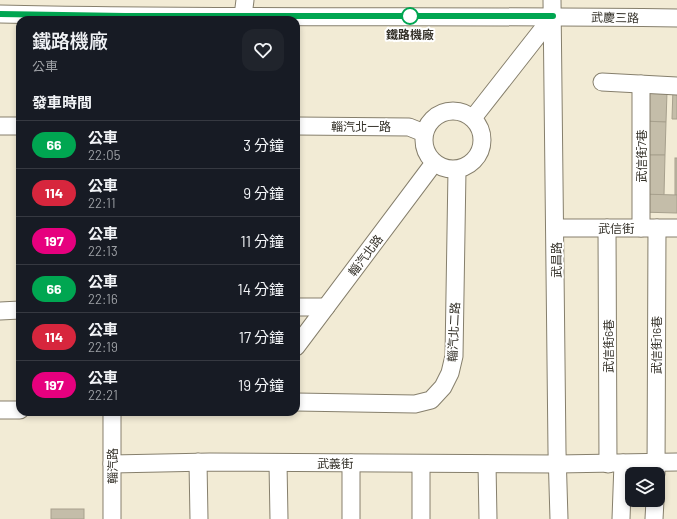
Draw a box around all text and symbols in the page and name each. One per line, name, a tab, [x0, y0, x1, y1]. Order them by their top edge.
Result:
marker: 鐵路機廠	[401, 7, 419, 25]
street label: 武慶三路	[591, 10, 639, 24]
place label: 鐵路機廠	[386, 27, 434, 41]
text: 鐵路機廠	[32, 29, 108, 52]
button: heart	[242, 29, 284, 71]
text: 公車	[32, 58, 58, 74]
text: 發車時間	[32, 93, 92, 111]
street label: 輜汽北一路	[331, 119, 391, 133]
text: 公車	[88, 128, 118, 146]
street label: 武信街7巷	[634, 129, 648, 183]
text: 66	[46, 136, 62, 153]
text: 3 分鐘	[243, 136, 284, 154]
text: 22:05	[88, 147, 120, 163]
text: 公車	[88, 176, 118, 194]
text: 114	[45, 184, 63, 201]
text: 9 分鐘	[243, 184, 284, 202]
text: 22:11	[88, 195, 115, 211]
street label: 武信街	[598, 221, 634, 235]
text: 公車	[88, 224, 118, 242]
text: 197	[44, 232, 64, 249]
text: 11 分鐘	[240, 232, 284, 250]
street label: 輜汽北路	[345, 232, 385, 278]
street label: 武昌路	[549, 242, 563, 278]
text: 22:13	[88, 243, 118, 259]
text: 公車	[88, 272, 118, 290]
text: 66	[46, 280, 62, 297]
text: 14 分鐘	[237, 280, 284, 298]
text: 22:16	[88, 291, 118, 307]
street label: 輜汽北二路	[444, 302, 462, 362]
street label: 武信街16巷	[649, 316, 663, 374]
street label: 武信街6巷	[601, 319, 615, 373]
text: 公車	[88, 320, 118, 338]
text: 114	[45, 328, 63, 345]
text: 17 分鐘	[239, 328, 284, 346]
text: 22:19	[88, 339, 118, 355]
text: 公車	[88, 368, 118, 386]
text: 197	[44, 376, 64, 393]
text: 19 分鐘	[238, 376, 284, 394]
text: 22:21	[88, 387, 118, 403]
street label: 輜汽路	[105, 448, 119, 484]
street label: 武義街	[317, 456, 353, 470]
map controls	[625, 467, 665, 507]
button: layers	[625, 467, 665, 507]

